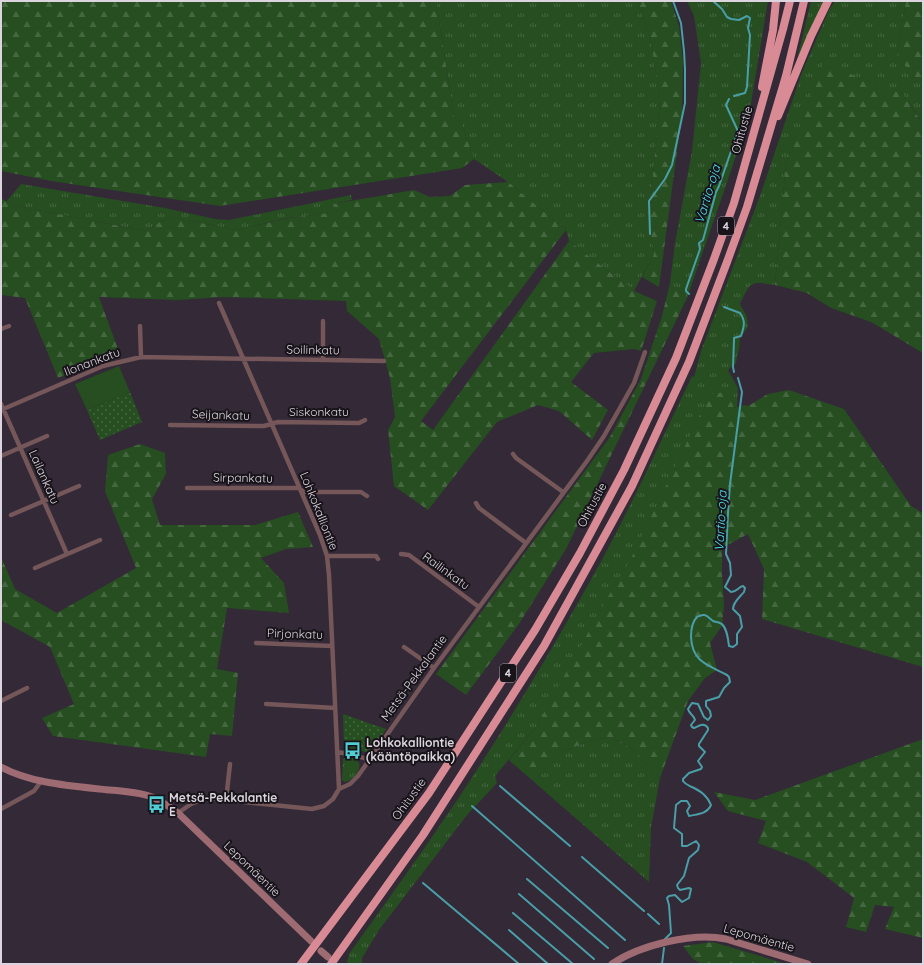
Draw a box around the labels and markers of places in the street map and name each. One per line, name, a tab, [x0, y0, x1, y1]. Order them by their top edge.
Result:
place label: Lohkokalliontie (kääntöpaikka)	[366, 735, 455, 764]
bus stop icon: Lohkokalliontie (kääntöpaikka)	[343, 740, 363, 760]
place label: Metsä-Pekkalantie E	[169, 790, 277, 819]
bus stop icon: Metsä-Pekkalantie E	[146, 795, 166, 815]

